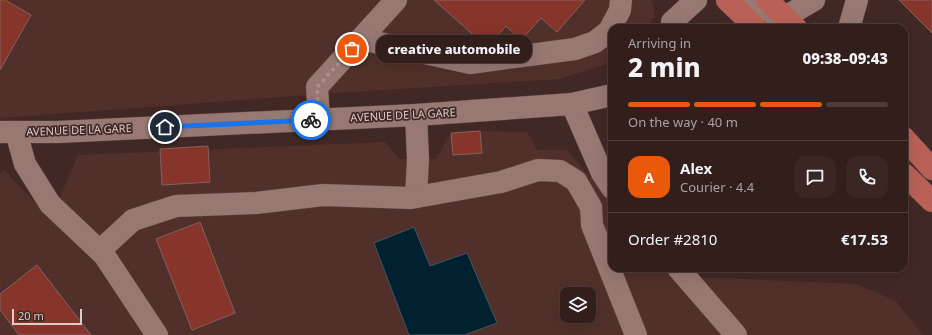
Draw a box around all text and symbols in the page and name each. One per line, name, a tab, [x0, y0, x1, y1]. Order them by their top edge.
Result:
pin	[335, 32, 369, 66]
text: Arriving in	[628, 34, 691, 52]
callout: creative automobile	[376, 35, 532, 63]
icon: bag	[341, 38, 363, 60]
text: creative automobile	[388, 40, 520, 58]
text: 09:38–09:43	[803, 48, 888, 68]
text: 2 min	[628, 49, 701, 85]
courier	[291, 100, 331, 140]
street label: AVENUE DE LA GARE	[350, 104, 456, 125]
icon: bike	[300, 109, 322, 131]
pin	[148, 110, 182, 144]
text: On the way · 40 m	[628, 113, 738, 131]
icon: home	[154, 116, 176, 138]
street label: AVENUE DE LA GARE	[26, 120, 132, 139]
button: chat	[794, 156, 836, 198]
button: phone	[846, 156, 888, 198]
text: Alex	[680, 158, 712, 178]
text: A	[644, 167, 654, 187]
text: Courier · 4.4	[680, 178, 754, 196]
text: Order #2810	[628, 229, 717, 249]
text: €17.53	[841, 229, 888, 249]
map controls	[560, 287, 596, 323]
button: layers	[560, 287, 596, 323]
scale bar	[12, 307, 82, 326]
text: 20 m	[18, 308, 44, 323]

